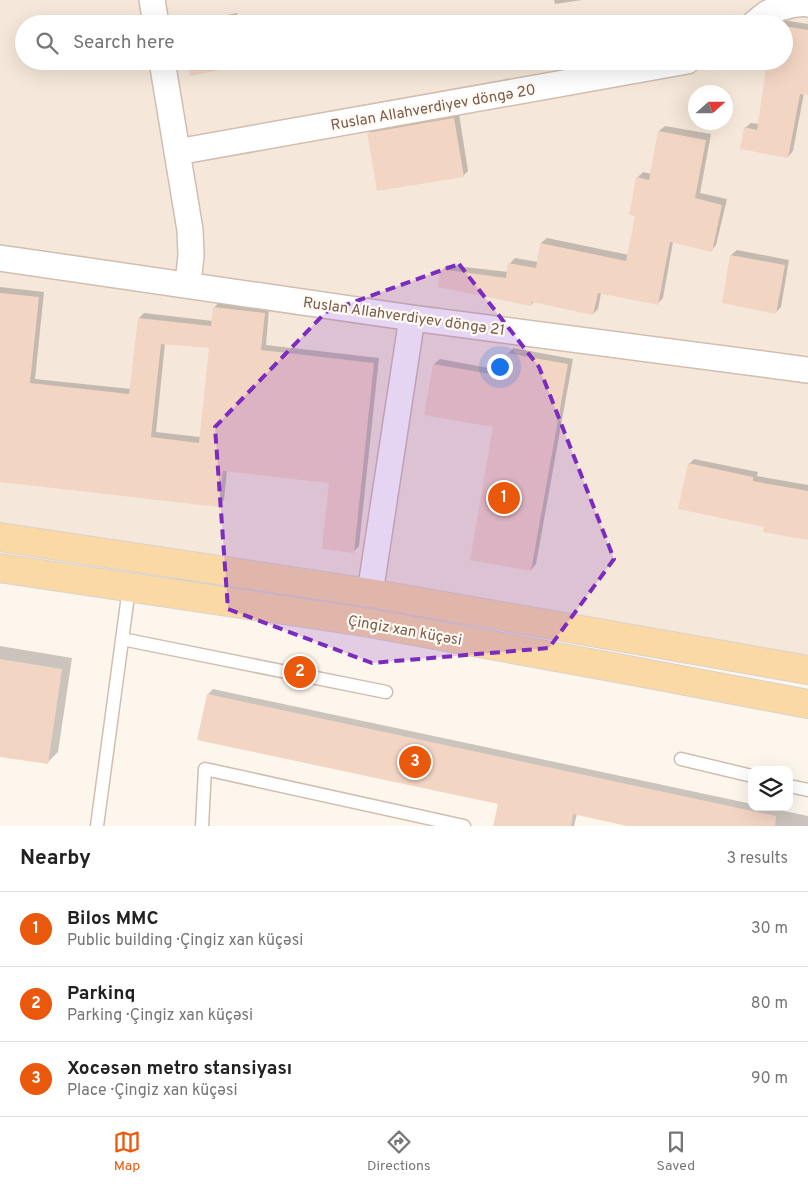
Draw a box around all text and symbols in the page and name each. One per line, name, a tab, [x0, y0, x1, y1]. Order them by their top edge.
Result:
search box	[15, 15, 793, 70]
icon: search	[33, 29, 61, 57]
text: Search here	[73, 31, 175, 55]
street label: Ruslan Allahverdiyev döngə 20	[329, 81, 537, 136]
north arrow	[688, 85, 733, 130]
street label: Ruslan Allahverdiyev döngə 21	[302, 294, 506, 341]
your location	[487, 354, 513, 380]
pin: 1	[488, 479, 520, 517]
street label: Çingiz xan küçəsi	[346, 612, 463, 651]
pin: 2	[284, 653, 316, 691]
pin: 3	[399, 743, 431, 781]
map controls	[748, 766, 793, 811]
button: layers	[748, 766, 793, 811]
text: Nearby	[20, 845, 91, 872]
text: 3 results	[726, 849, 788, 869]
text: Bilos MMC	[67, 907, 159, 931]
text: 1	[33, 919, 39, 939]
text: 30 m	[751, 919, 788, 939]
text: Public building · Çingiz xan küçəsi	[67, 931, 303, 951]
text: Parkinq	[67, 982, 136, 1006]
text: 2	[31, 994, 41, 1014]
text: 80 m	[751, 994, 788, 1014]
text: Parking · Çingiz xan küçəsi	[67, 1006, 253, 1026]
text: Xocəsən metro stansiyası	[67, 1057, 292, 1081]
text: 3	[31, 1069, 41, 1089]
text: 90 m	[751, 1069, 788, 1089]
text: Place · Çingiz xan küçəsi	[67, 1081, 237, 1101]
tab: Map	[113, 1128, 141, 1175]
tab: Directions	[367, 1128, 431, 1175]
tab: Saved	[657, 1128, 695, 1175]

